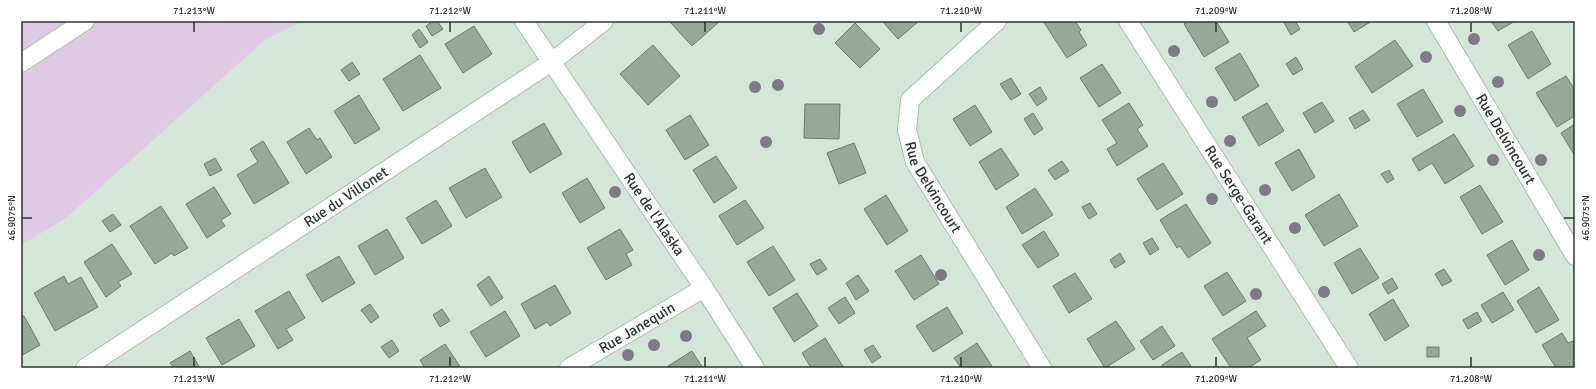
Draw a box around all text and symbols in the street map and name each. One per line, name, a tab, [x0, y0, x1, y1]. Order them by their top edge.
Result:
text: 71.213°W	[173, 5, 215, 17]
text: 71.212°W	[429, 5, 471, 17]
text: 71.211°W	[684, 5, 726, 17]
text: 71.210°W	[940, 5, 982, 17]
text: 71.209°W	[1195, 5, 1237, 17]
text: 71.208°W	[1450, 5, 1492, 17]
street label: Rue Delvincourt	[1472, 90, 1540, 187]
street label: Rue Delvincourt	[901, 140, 965, 236]
street label: Rue Serge-Garant	[1201, 142, 1277, 247]
street label: Rue du Villonet	[300, 163, 391, 231]
street label: Rue de l'Alaska	[620, 169, 689, 259]
text: 46.9075°N	[6, 195, 18, 241]
text: 46.9075°N	[1580, 195, 1592, 241]
street label: Rue Janequin	[596, 298, 678, 357]
text: 71.213°W	[173, 373, 215, 385]
text: 71.212°W	[429, 373, 471, 385]
text: 71.211°W	[684, 373, 726, 385]
text: 71.210°W	[940, 373, 982, 385]
text: 71.209°W	[1195, 373, 1237, 385]
text: 71.208°W	[1450, 373, 1492, 385]

